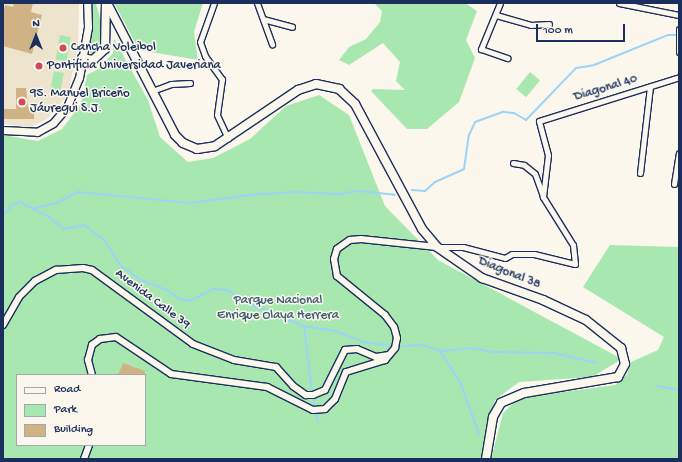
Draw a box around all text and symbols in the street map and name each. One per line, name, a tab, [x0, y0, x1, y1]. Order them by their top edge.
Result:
north arrow	[16, 16, 56, 56]
scale bar	[538, 16, 627, 42]
text: N	[32, 18, 40, 30]
text: 100 m	[543, 24, 573, 38]
place label: Cancha Voleibol	[71, 40, 156, 56]
marker: Cancha Voleibol	[58, 43, 68, 53]
place label: Pontificia Universidad Javeriana	[47, 58, 221, 74]
marker: Pontificia Universidad Javeriana	[34, 61, 44, 71]
street label: Diagonal 40	[572, 72, 640, 106]
place label: 95. Manuel Briceño Jáuregui S.J.	[30, 87, 130, 118]
marker: 95. Manuel Briceño Jáuregui S.J.	[17, 97, 27, 107]
street label: Diagonal 38	[476, 254, 542, 294]
street label: Avenida Calle 39	[111, 267, 193, 333]
park label: Parque Nacional Enrique Olaya Herrera	[217, 294, 339, 325]
legend	[16, 374, 146, 446]
text: Road	[54, 383, 80, 397]
text: Park	[54, 403, 77, 417]
text: Building	[54, 423, 93, 437]

